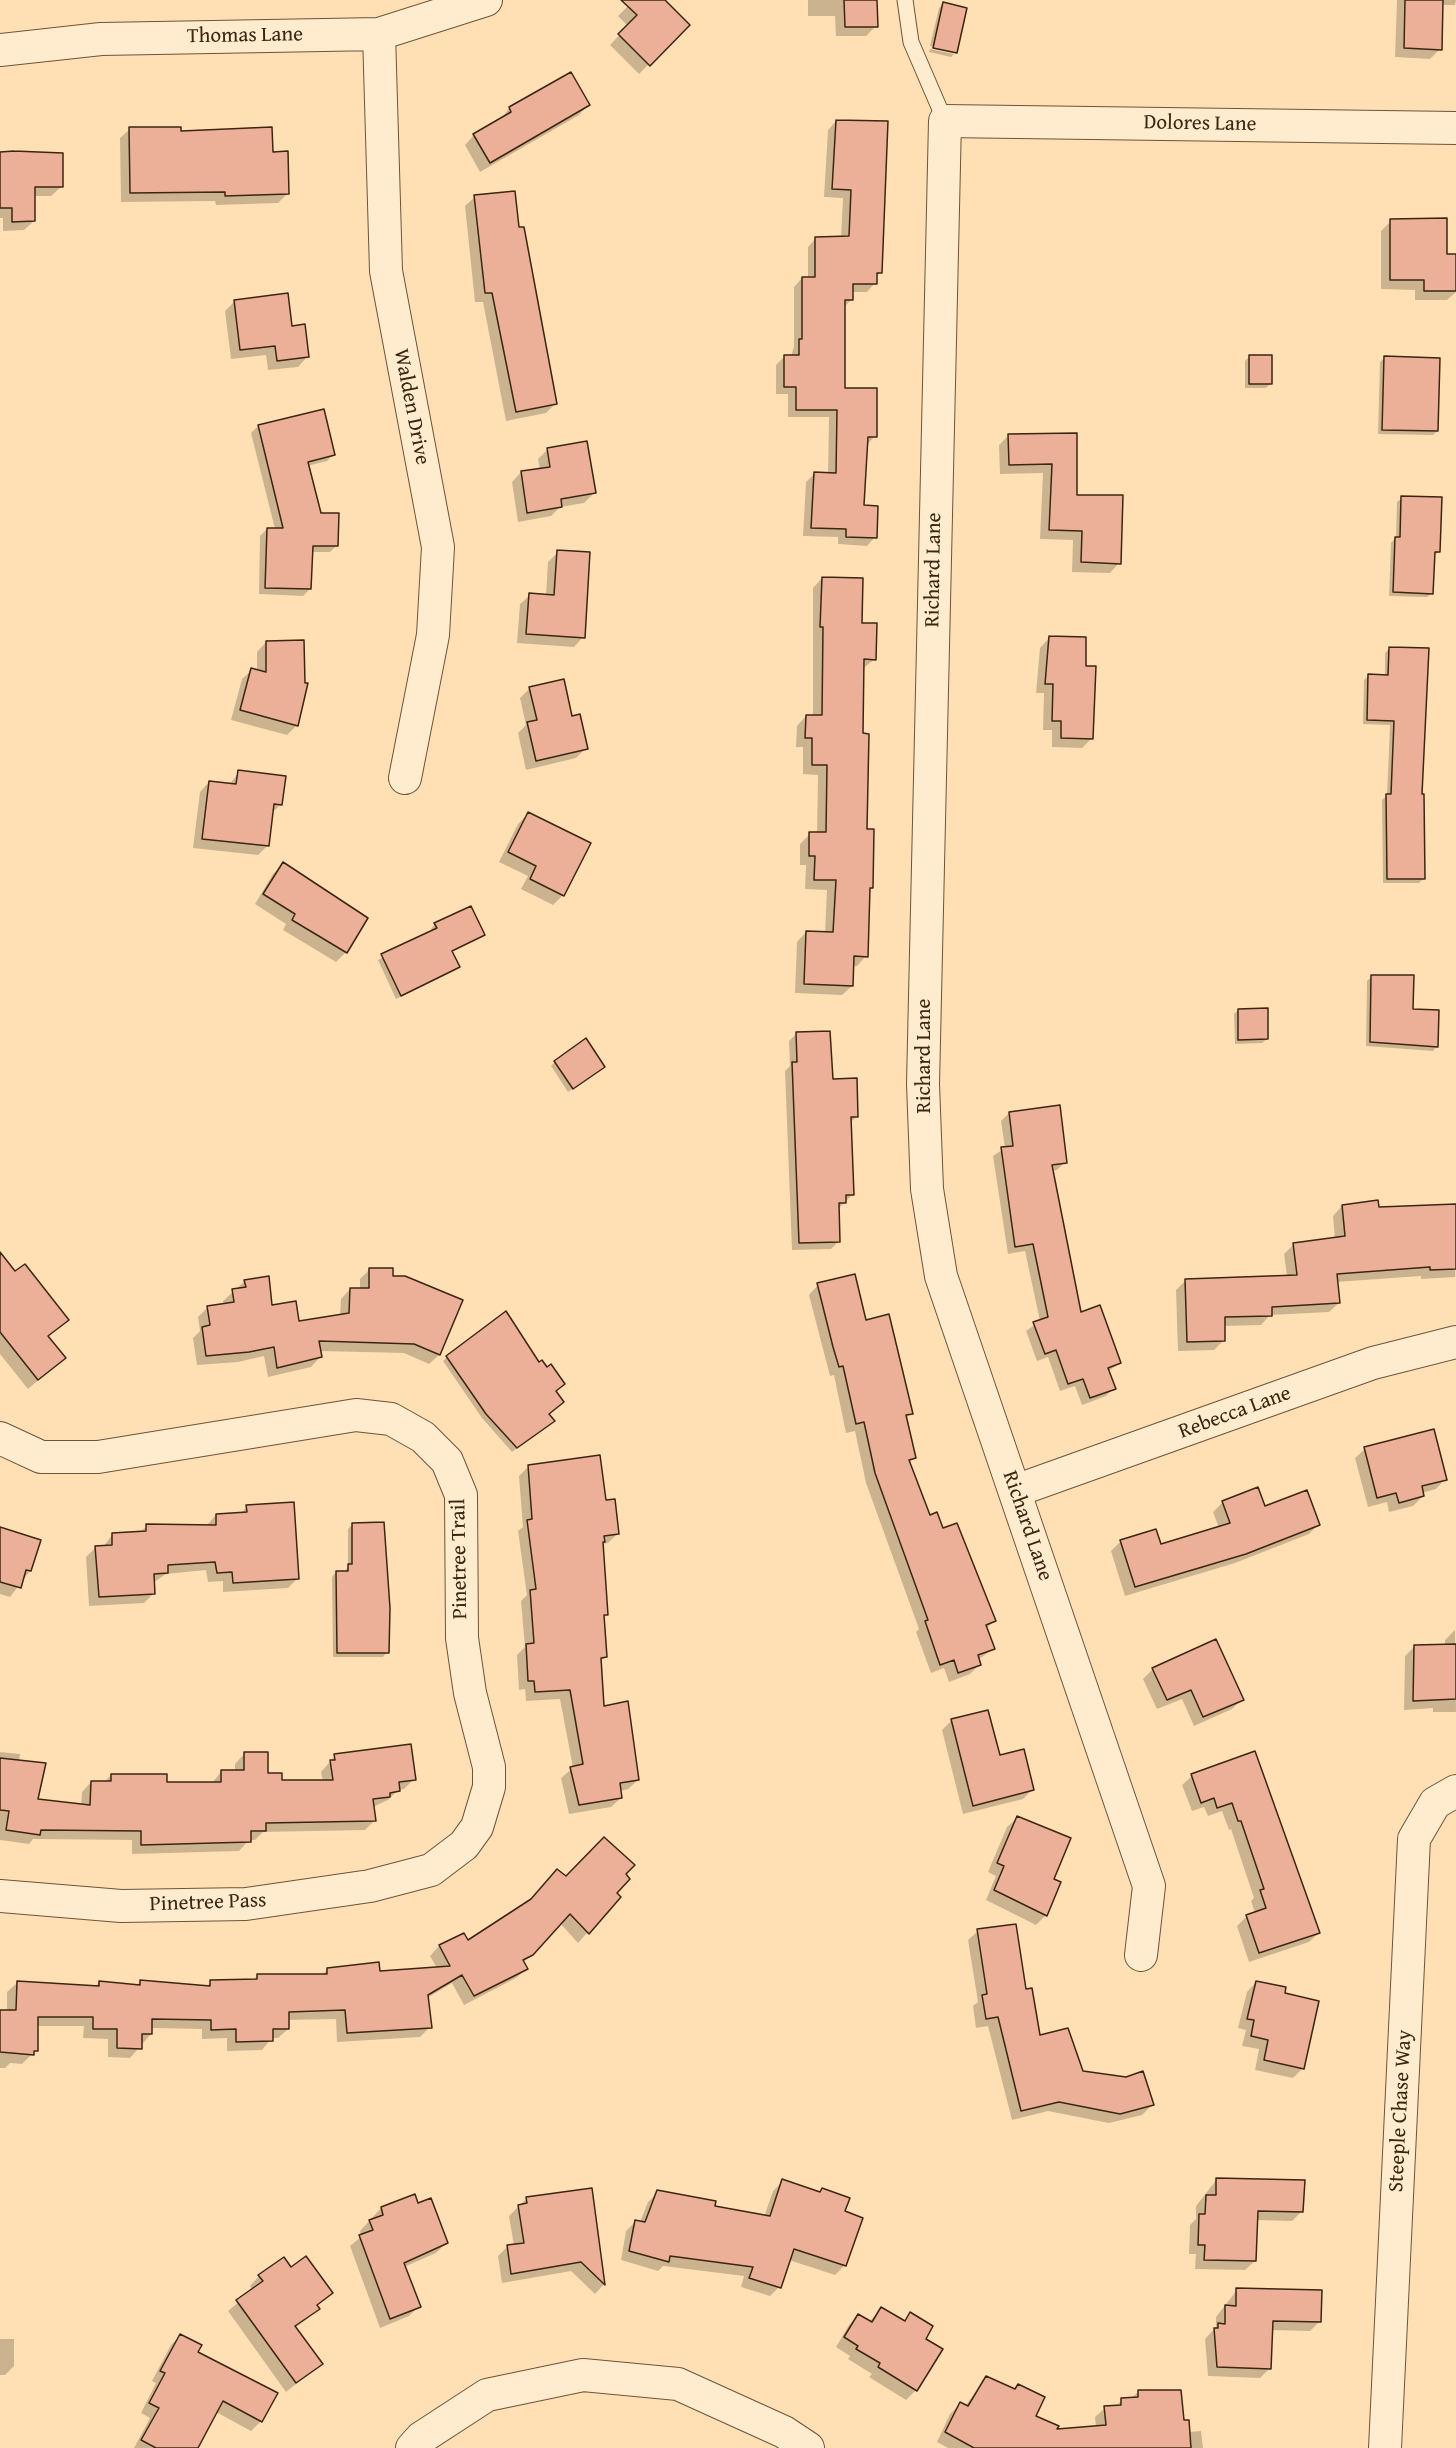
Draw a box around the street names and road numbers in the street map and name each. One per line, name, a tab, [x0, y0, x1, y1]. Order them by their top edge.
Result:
street label: Thomas Lane	[187, 22, 303, 50]
street label: Dolores Lane	[1143, 110, 1257, 138]
street label: Walden Drive	[387, 347, 435, 467]
street label: Richard Lane	[920, 512, 948, 628]
street label: Richard Lane	[912, 999, 938, 1113]
street label: Rebecca Lane	[1175, 1381, 1295, 1445]
street label: Richard Lane	[996, 1468, 1058, 1584]
street label: Pinetree Trail	[446, 1498, 474, 1620]
street label: Pinetree Pass	[149, 1888, 267, 1918]
street label: Steeple Chase Way	[1384, 2029, 1418, 2193]

